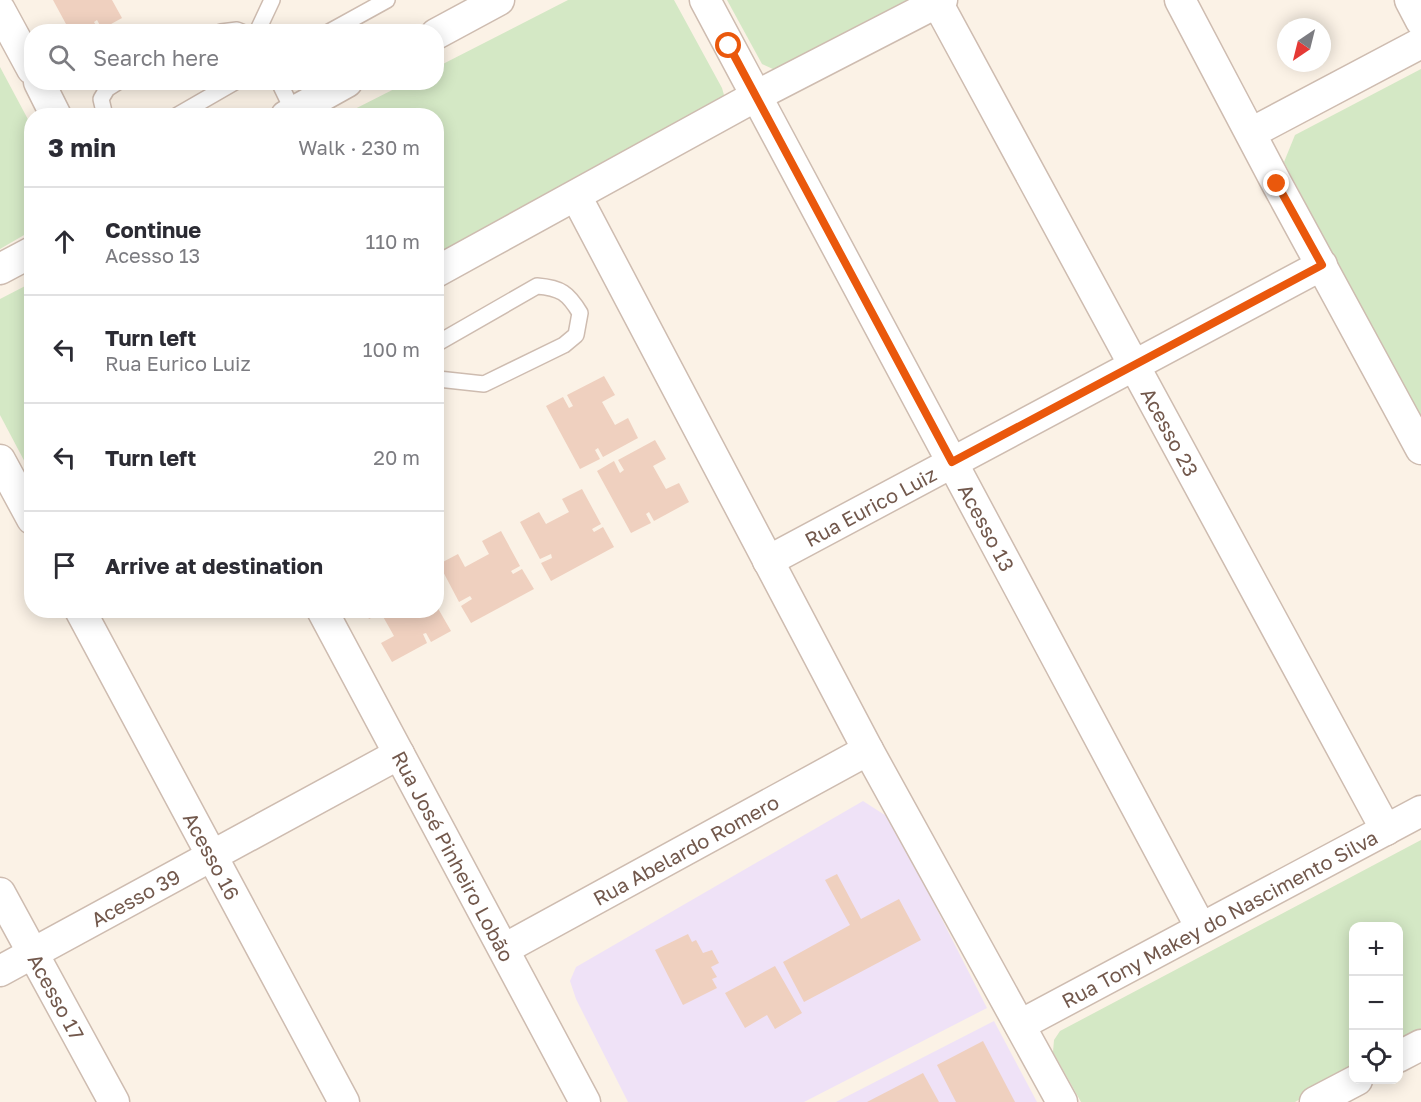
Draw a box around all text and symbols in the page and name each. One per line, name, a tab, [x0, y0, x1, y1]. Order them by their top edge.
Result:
north arrow	[1277, 18, 1331, 72]
search box	[24, 24, 444, 90]
route start	[715, 32, 741, 58]
icon: search	[45, 41, 78, 74]
text: Search here	[93, 44, 219, 71]
text: 3 min	[48, 132, 116, 163]
text: Walk · 230 m	[298, 135, 420, 159]
route end	[1263, 170, 1289, 196]
text: Continue	[105, 216, 201, 243]
icon: ahead	[48, 225, 81, 258]
text: 110 m	[366, 229, 420, 253]
text: Acesso 13	[105, 243, 200, 267]
text: Turn left	[105, 324, 196, 351]
icon: left	[48, 333, 81, 366]
text: 100 m	[363, 337, 420, 361]
text: Rua Eurico Luiz	[105, 351, 251, 375]
street label: Acesso 23	[1136, 383, 1204, 480]
icon: left	[48, 441, 81, 474]
text: Turn left	[105, 444, 196, 471]
text: 20 m	[373, 445, 420, 469]
street label: Rua Eurico Luiz	[800, 461, 940, 551]
street label: Acesso 13	[954, 480, 1020, 575]
icon: arrive	[48, 549, 81, 582]
text: Arrive at destination	[105, 552, 323, 579]
street label: Rua José Pinheiro Lobão	[387, 747, 520, 966]
street label: Rua Abelardo Romero	[589, 789, 783, 910]
street label: Acesso 16	[179, 808, 245, 904]
street label: Rua Tony Makey do Nascimento Silva	[1057, 825, 1381, 1013]
street label: Acesso 39	[87, 864, 184, 931]
map controls	[1349, 922, 1403, 1084]
button: +	[1349, 922, 1403, 976]
street label: Acesso 17	[23, 949, 90, 1044]
button: −	[1349, 976, 1403, 1030]
button: locate	[1349, 1030, 1403, 1084]

